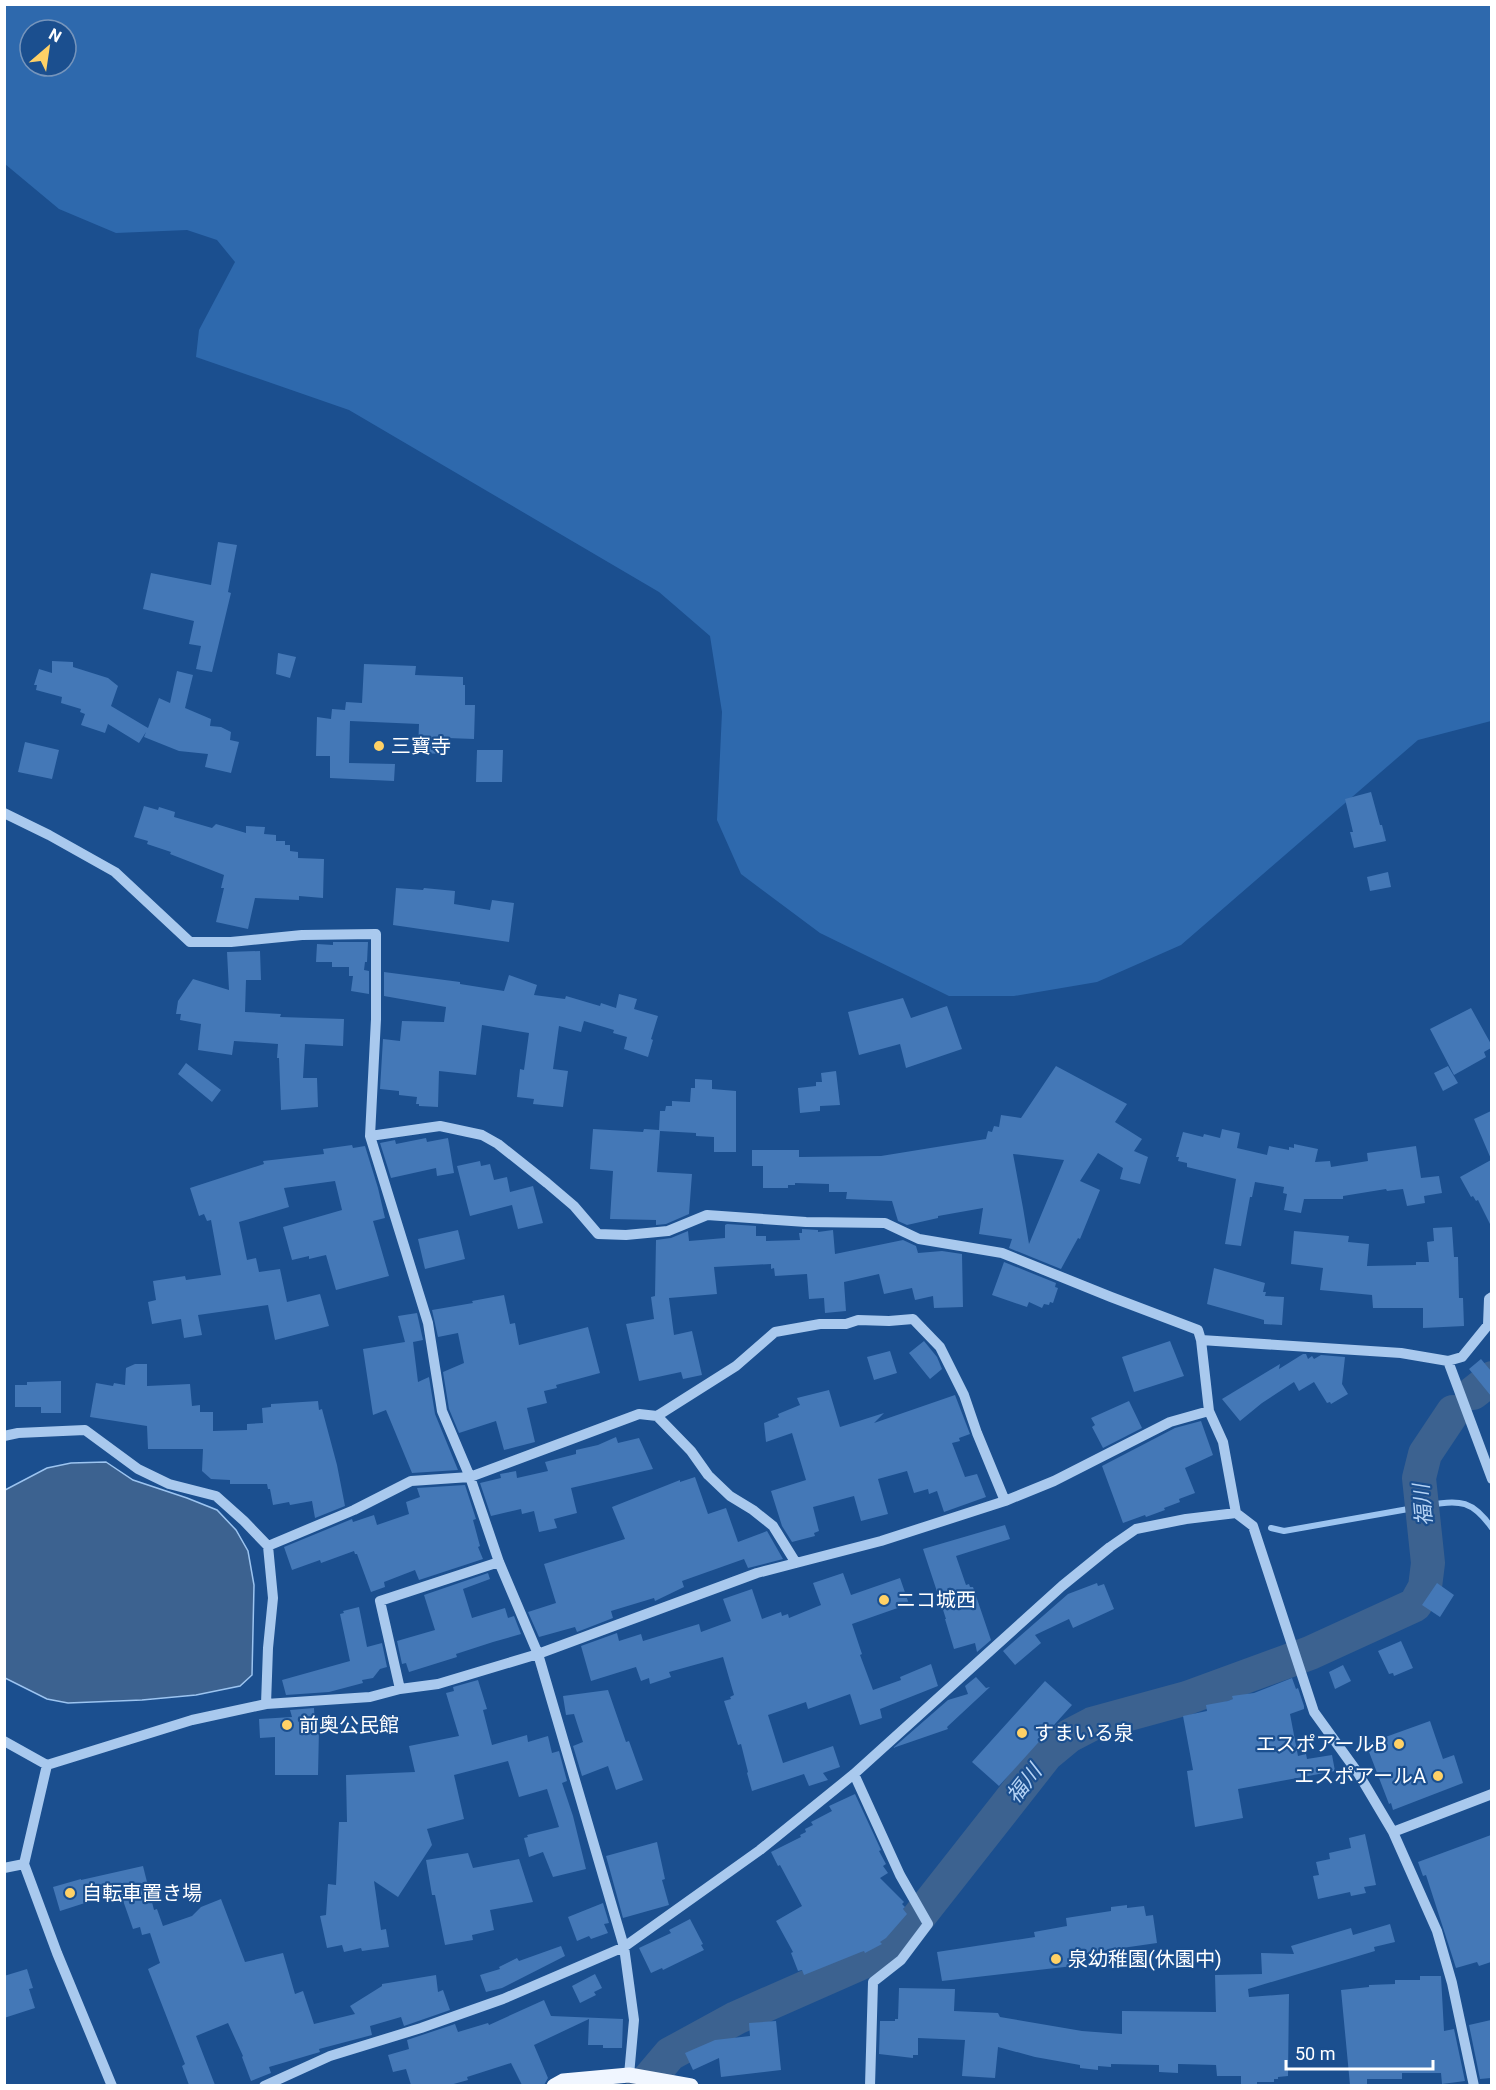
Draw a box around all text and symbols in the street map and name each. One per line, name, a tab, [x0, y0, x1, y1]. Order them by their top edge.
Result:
north arrow	[18, 18, 78, 78]
text: N	[45, 24, 65, 46]
place label: 三寶寺	[391, 734, 451, 758]
marker: 三寶寺	[372, 739, 386, 753]
water label: 福川	[1409, 1481, 1437, 1527]
place label: ニコ城西	[896, 1588, 976, 1612]
marker: ニコ城西	[877, 1593, 891, 1607]
place label: 前奥公民館	[299, 1713, 399, 1737]
marker: 前奥公民館	[280, 1718, 294, 1732]
place label: すまいる泉	[1034, 1721, 1134, 1745]
marker: すまいる泉	[1015, 1726, 1029, 1740]
place label: エスポアールB	[1256, 1732, 1387, 1756]
marker: エスポアールB	[1392, 1737, 1406, 1751]
water label: 福川	[1002, 1758, 1048, 1808]
place label: エスポアールA	[1294, 1764, 1426, 1788]
marker: エスポアールA	[1431, 1769, 1445, 1783]
place label: 自転車置き場	[82, 1881, 202, 1905]
marker: 自転車置き場	[63, 1886, 77, 1900]
place label: 泉幼稚園(休園中)	[1068, 1947, 1222, 1971]
marker: 泉幼稚園(休園中)	[1049, 1952, 1063, 1966]
scale bar	[1286, 2033, 1433, 2071]
text: 50 m	[1295, 2043, 1335, 2064]

